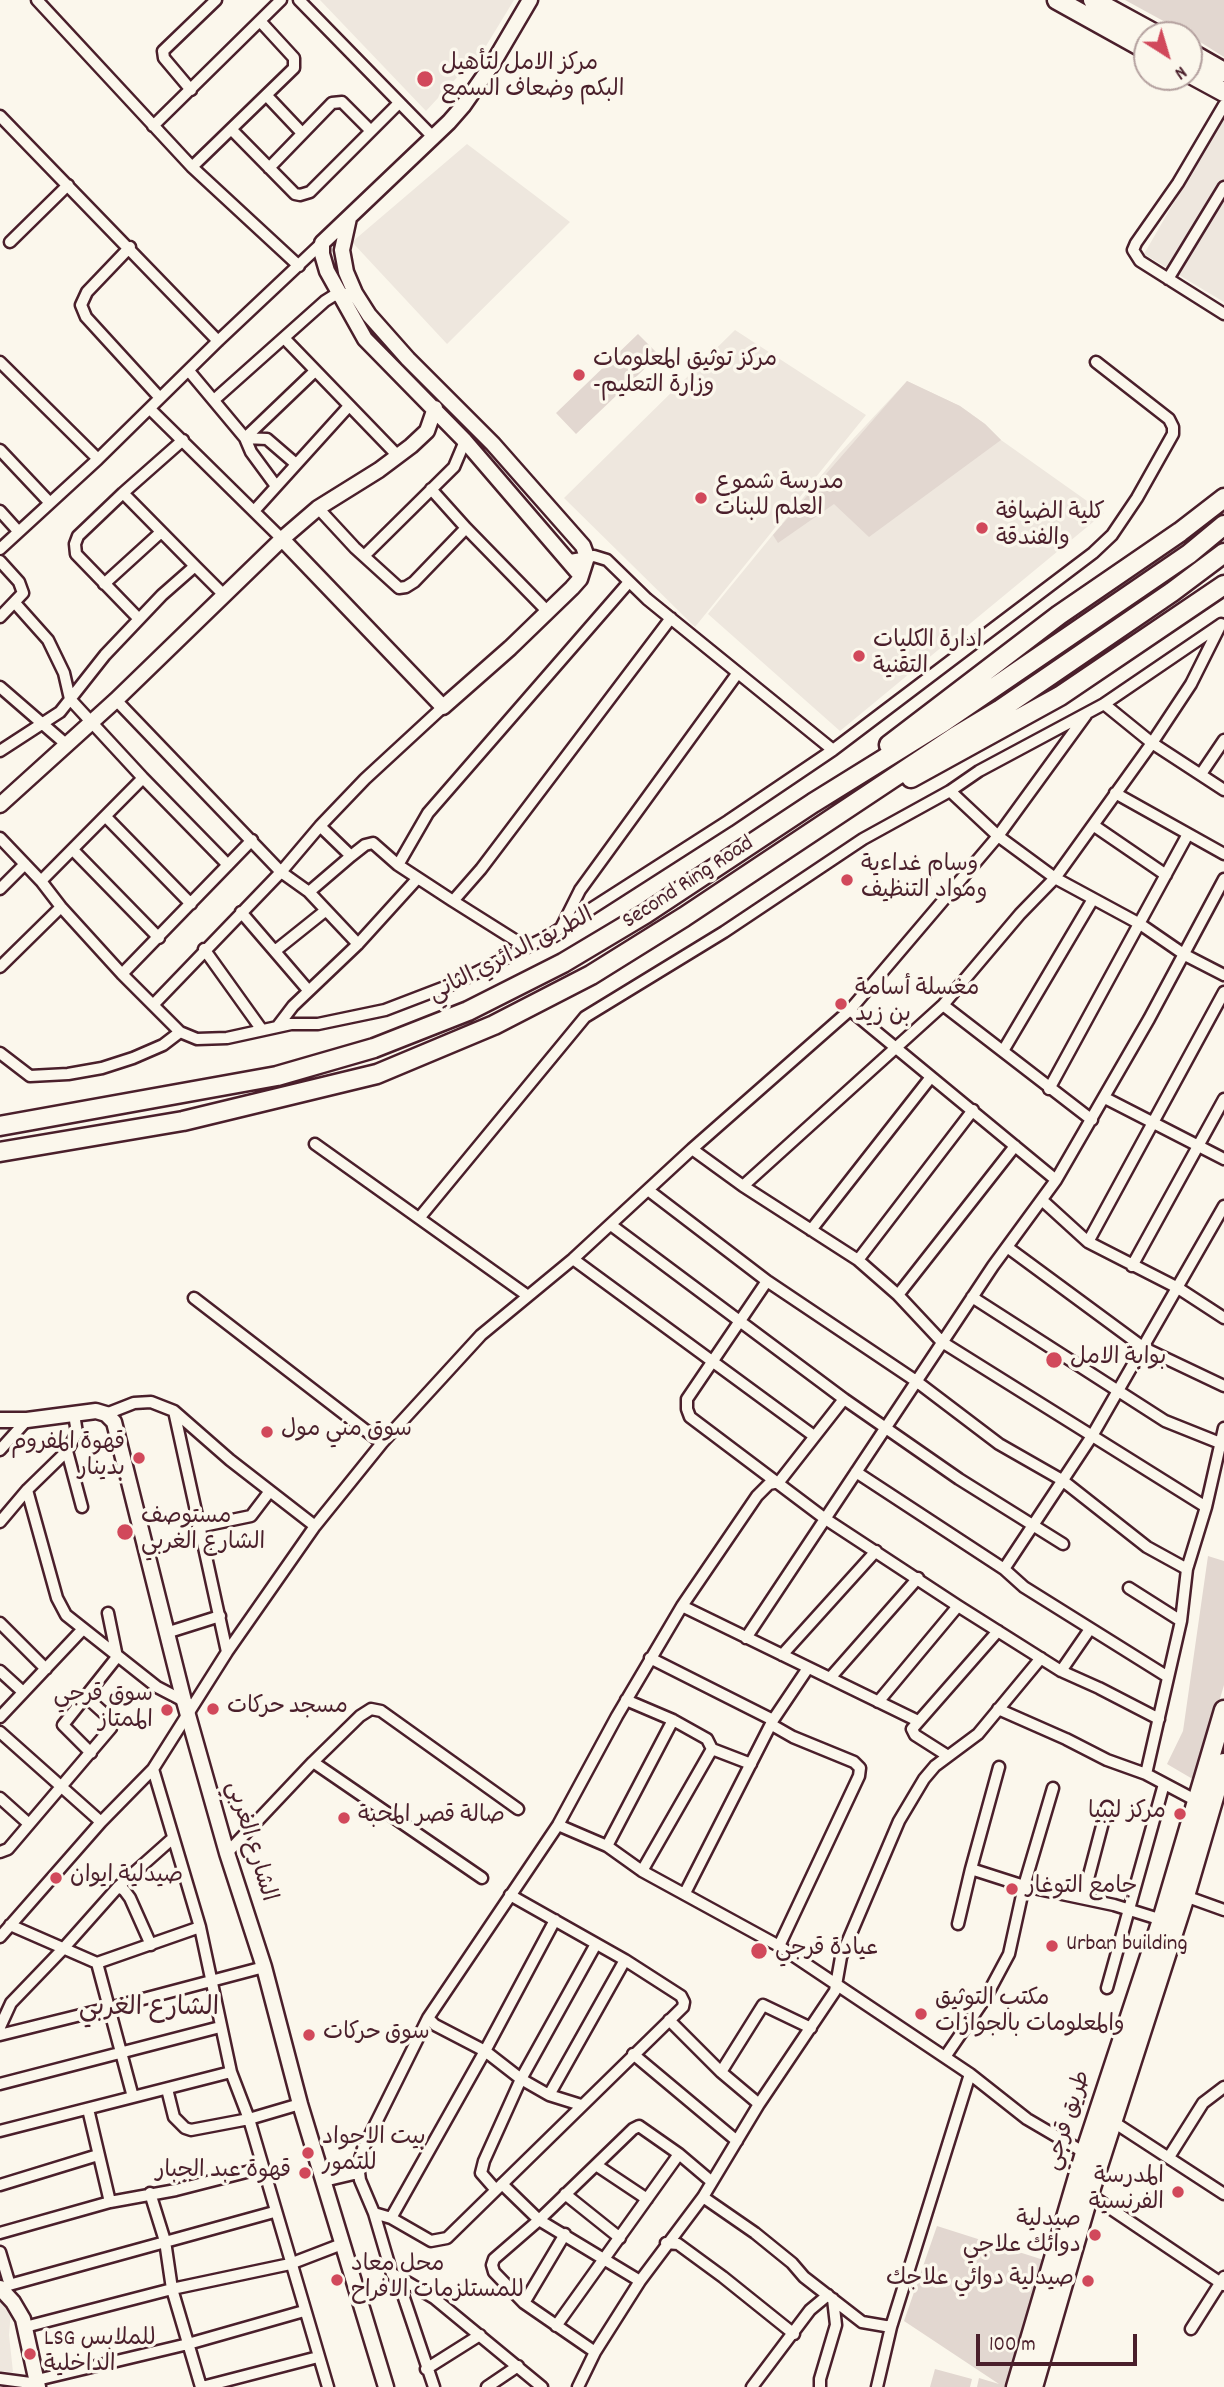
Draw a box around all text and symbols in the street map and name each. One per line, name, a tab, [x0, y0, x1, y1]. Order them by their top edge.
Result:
north arrow	[1133, 21, 1203, 91]
place label: مركز الامل لتأهيل البكم وضعاف السمع	[441, 52, 624, 106]
text: N	[1168, 58, 1192, 85]
marker: مركز الامل لتأهيل البكم وضعاف السمع	[415, 69, 435, 89]
place label: مركز توثيق المعلومات -وزارة التعليم	[593, 348, 777, 402]
marker: مركز توثيق المعلومات -وزارة التعليم	[571, 367, 587, 383]
place label: مدرسة شموع العلم للبنات	[715, 471, 844, 525]
marker: مدرسة شموع العلم للبنات	[693, 490, 709, 506]
place label: كلية الضيافة والفندقة	[996, 501, 1105, 555]
marker: كلية الضيافة والفندقة	[974, 520, 990, 536]
place label: ادارة الكليات التقنية	[873, 629, 982, 683]
marker: ادارة الكليات التقنية	[851, 648, 867, 664]
street label: Second Ring Road	[618, 831, 760, 937]
place label: وسام غداءية ومواد التنظيف	[861, 853, 987, 907]
marker: وسام غداءية ومواد التنظيف	[839, 872, 855, 888]
street label: الطريق الدائري الثاني	[425, 904, 599, 1010]
place label: مغسلة أسامة بن زيد	[855, 977, 979, 1031]
marker: مغسلة أسامة بن زيد	[833, 996, 849, 1012]
place label: بوابة الامل	[1070, 1346, 1166, 1374]
marker: بوابة الامل	[1044, 1350, 1064, 1370]
place label: سوق مني مول	[281, 1418, 412, 1446]
marker: سوق مني مول	[259, 1424, 275, 1440]
place label: قهوة المفروم بدينار	[11, 1431, 125, 1485]
marker: قهوة المفروم بدينار	[131, 1450, 147, 1466]
place label: مستوصف الشارع الغربي	[141, 1505, 265, 1559]
marker: مستوصف الشارع الغربي	[115, 1522, 135, 1542]
place label: سوق قرجي الممتاز	[53, 1683, 153, 1737]
place label: مسجد حركات	[227, 1695, 348, 1723]
marker: مسجد حركات	[205, 1701, 221, 1717]
marker: سوق قرجي الممتاز	[159, 1702, 175, 1718]
street label: الشارع الغربي	[218, 1779, 280, 1905]
place label: مركز ليبيا	[1088, 1800, 1166, 1828]
place label: صالة قصر المحبة	[358, 1804, 505, 1832]
marker: مركز ليبيا	[1172, 1806, 1188, 1822]
marker: صالة قصر المحبة	[336, 1810, 352, 1826]
place label: صيدلية ايوان	[70, 1864, 183, 1892]
marker: صيدلية ايوان	[48, 1870, 64, 1886]
place label: جامع التوغار	[1026, 1875, 1137, 1903]
marker: جامع التوغار	[1004, 1881, 1020, 1897]
place label: Urban building	[1066, 1932, 1188, 1960]
place label: عيادة قرجي	[775, 1937, 878, 1965]
marker: Urban building	[1044, 1938, 1060, 1954]
marker: عيادة قرجي	[749, 1941, 769, 1961]
place label: مكتب التوثيق والمعلومات بالجوازات	[935, 1987, 1125, 2041]
district label: الشارع الغربي	[79, 1994, 219, 2026]
marker: مكتب التوثيق والمعلومات بالجوازات	[913, 2006, 929, 2022]
place label: سوق حركات	[323, 2021, 430, 2049]
marker: سوق حركات	[301, 2027, 317, 2043]
street label: طريق قرجي	[1041, 2068, 1099, 2174]
place label: بيت الاجواد للتمور	[322, 2126, 426, 2180]
marker: بيت الاجواد للتمور	[300, 2145, 316, 2161]
place label: قهوة عبد الجبار	[156, 2159, 291, 2187]
marker: قهوة عبد الجبار	[297, 2165, 313, 2181]
place label: المدرسة الفرنسية	[1089, 2165, 1164, 2219]
marker: المدرسة الفرنسية	[1170, 2184, 1186, 2200]
place label: صيدلية دوائك علاجي	[963, 2208, 1081, 2262]
marker: صيدلية دوائك علاجي	[1087, 2227, 1103, 2243]
place label: محل معاد للمستلزمات الافراح	[351, 2253, 524, 2307]
place label: صيدلية دوائي علاجك	[886, 2267, 1074, 2295]
marker: محل معاد للمستلزمات الافراح	[329, 2272, 345, 2288]
marker: صيدلية دوائي علاجك	[1080, 2273, 1096, 2289]
scale bar	[979, 2320, 1140, 2364]
place label: LSG للملابس الداخلية	[44, 2327, 156, 2381]
text: 100 m	[989, 2331, 1036, 2361]
marker: LSG للملابس الداخلية	[22, 2346, 38, 2362]

